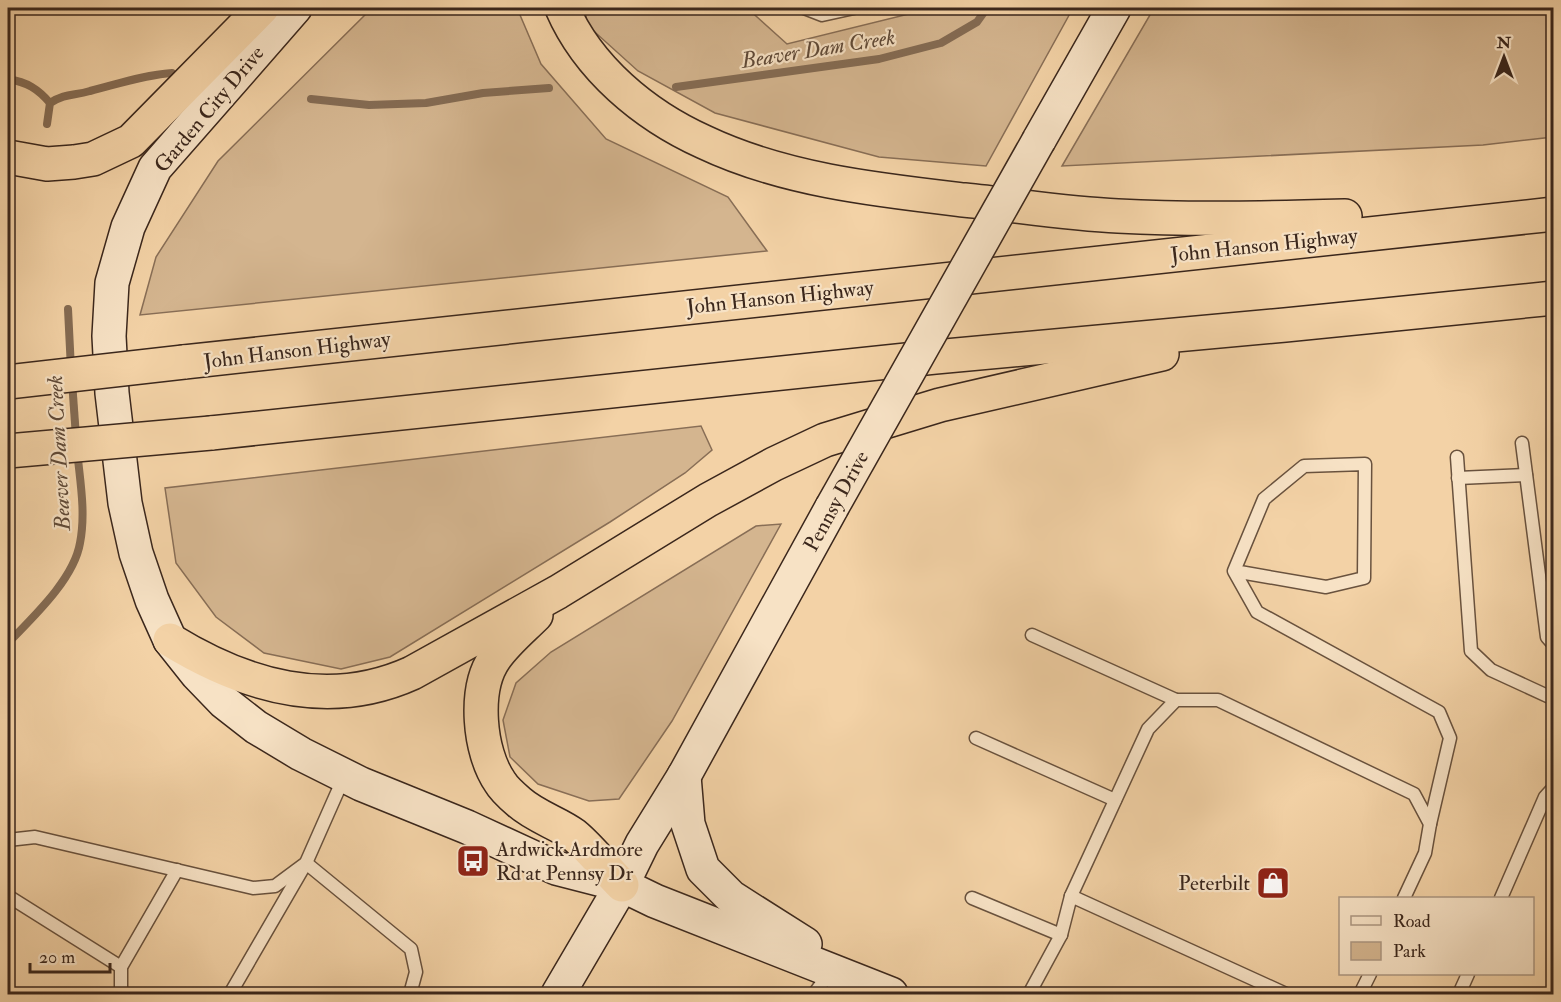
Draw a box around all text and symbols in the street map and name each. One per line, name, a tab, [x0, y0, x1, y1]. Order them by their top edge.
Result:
water label: Beaver Dam Creek	[738, 23, 897, 75]
north arrow	[1474, 27, 1534, 87]
text: N	[1496, 33, 1512, 53]
street label: Garden City Drive	[148, 40, 271, 178]
street label: John Hanson Highway	[1168, 222, 1360, 269]
street label: John Hanson Highway	[684, 274, 876, 321]
street label: John Hanson Highway	[201, 326, 393, 375]
water label: Beaver Dam Creek	[41, 375, 77, 532]
street label: Pennsy Drive	[798, 446, 875, 556]
place label: Ardwick Ardmore Rd at Pennsy Dr	[495, 836, 643, 887]
bus stop icon: Ardwick Ardmore Rd at Pennsy Dr	[455, 843, 491, 879]
shop icon: Peterbilt	[1255, 865, 1291, 901]
place label: Peterbilt	[1178, 870, 1250, 897]
legend	[1339, 897, 1534, 975]
text: Road	[1393, 910, 1431, 933]
scale bar	[30, 936, 110, 974]
text: Park	[1393, 940, 1426, 963]
text: 20 m	[39, 946, 75, 969]

